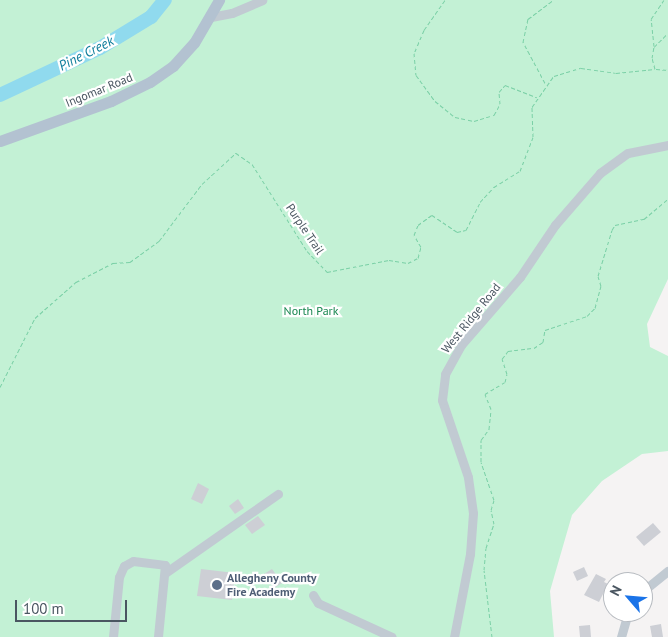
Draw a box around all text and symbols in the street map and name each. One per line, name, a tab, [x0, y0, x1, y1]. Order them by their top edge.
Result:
water label: Pine Creek	[56, 32, 116, 74]
street label: Ingomar Road	[63, 70, 135, 110]
street label: Purple Trail	[283, 201, 327, 257]
street label: West Ridge Road	[438, 280, 504, 356]
park label: North Park	[284, 304, 338, 318]
place label: Allegheny County Fire Academy	[227, 571, 317, 599]
north arrow	[603, 572, 653, 622]
marker: Allegheny County Fire Academy	[211, 579, 223, 591]
text: N	[605, 582, 626, 599]
scale bar	[18, 590, 130, 622]
text: 100 m	[23, 599, 64, 618]

